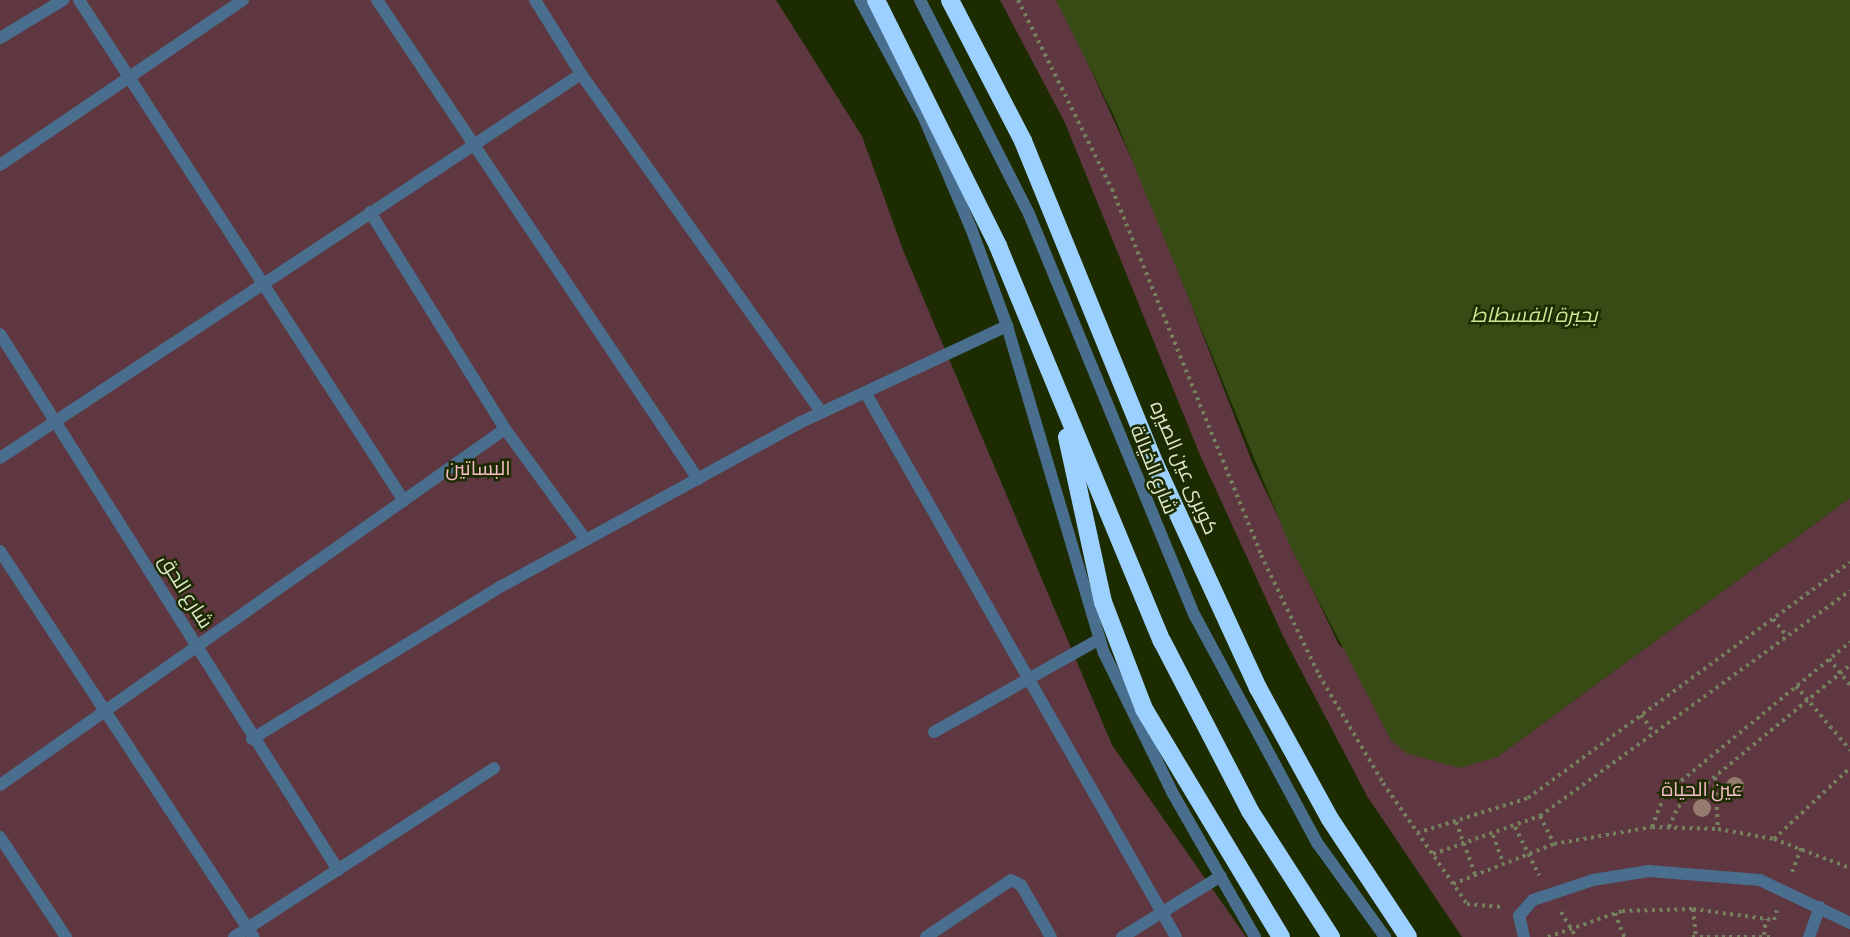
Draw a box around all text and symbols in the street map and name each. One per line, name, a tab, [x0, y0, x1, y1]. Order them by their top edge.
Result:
water label: بحيرة الفسطاط	[1470, 303, 1598, 329]
street label: كوبرى عين الصيره	[1144, 398, 1222, 538]
street label: شارع الخيالة	[1124, 422, 1182, 518]
park label: البساتين	[445, 457, 511, 481]
street label: شارع الحق	[153, 551, 217, 633]
park label: عين الحياة	[1661, 778, 1743, 802]

